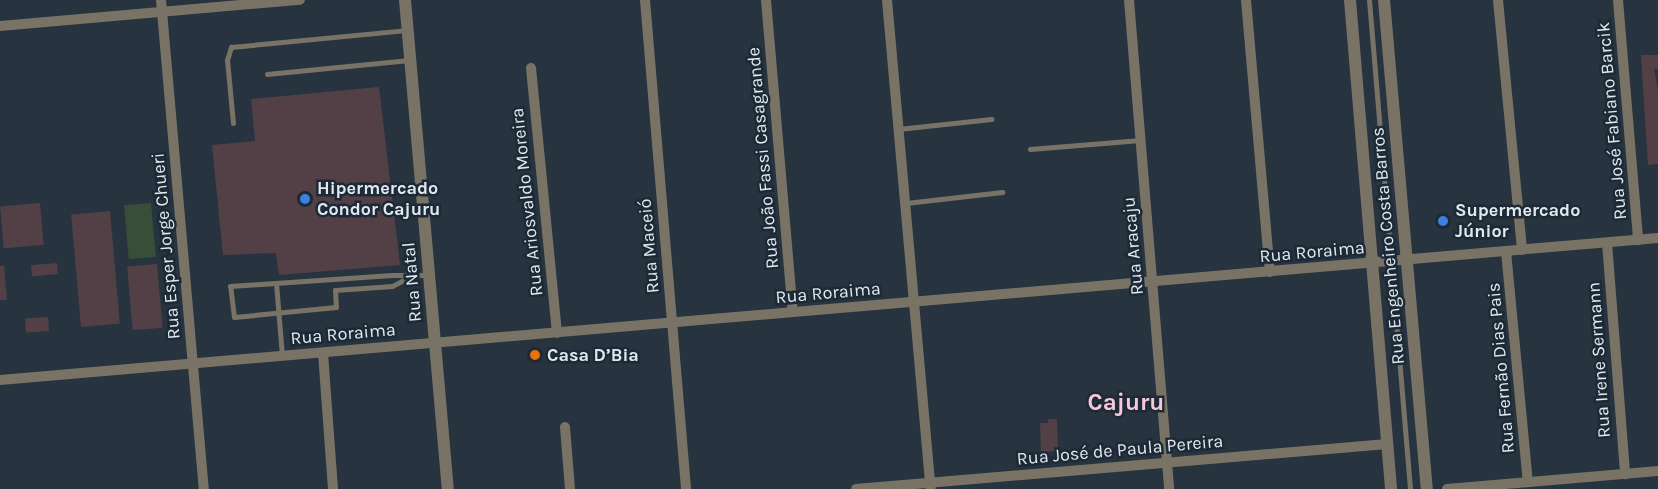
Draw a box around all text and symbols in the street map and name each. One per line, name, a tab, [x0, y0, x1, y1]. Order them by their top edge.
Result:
street label: Rua José Fabiano Barcik	[1593, 21, 1631, 221]
street label: Rua João Fassi Casagrande	[743, 46, 783, 270]
street label: Rua Ariosvaldo Moreira	[506, 107, 548, 297]
street label: Rua Engenheiro Costa Barros	[1367, 126, 1409, 366]
street label: Rua Esper Jorge Chueri	[147, 152, 185, 340]
place label: Hipermercado Condor Cajuru	[317, 178, 440, 220]
marker: Hipermercado Condor Cajuru	[298, 192, 312, 206]
street label: Rua Aracaju	[1118, 196, 1148, 296]
street label: Rua Maceió	[634, 198, 664, 294]
place label: Supermercado Júnior	[1455, 200, 1580, 242]
marker: Supermercado Júnior	[1436, 214, 1450, 228]
street label: Rua Roraima	[1259, 237, 1365, 267]
street label: Rua Natal	[398, 241, 426, 323]
street label: Rua Roraima	[775, 278, 881, 308]
street label: Rua Irene Sermann	[1583, 281, 1615, 439]
street label: Rua Fernão Dias Pais	[1483, 282, 1519, 454]
street label: Rua Roraima	[290, 319, 396, 349]
place label: Casa D’Bia	[547, 344, 639, 366]
marker: Casa D’Bia	[528, 348, 542, 362]
district label: Cajuru	[1088, 389, 1164, 417]
street label: Rua José de Paula Pereira	[1016, 430, 1224, 470]

